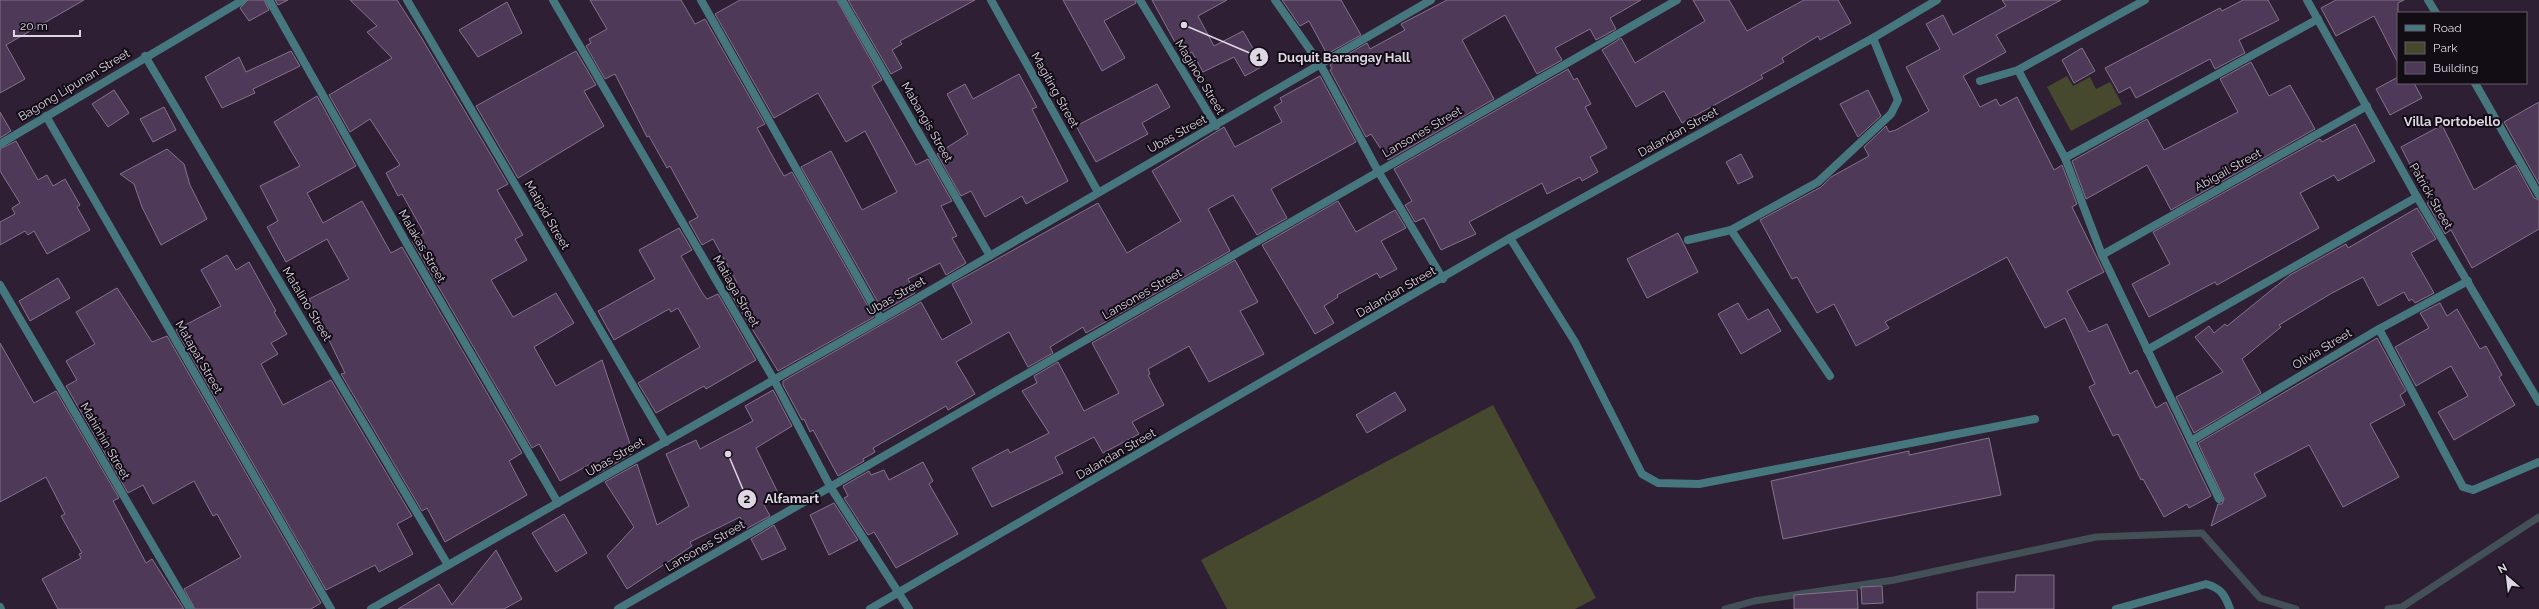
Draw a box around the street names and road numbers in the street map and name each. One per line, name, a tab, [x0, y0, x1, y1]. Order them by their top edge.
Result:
street label: Maginoo Street	[1172, 37, 1228, 117]
street label: Bagong Lipunan Street	[16, 46, 132, 124]
street label: Magiting Street	[1028, 50, 1082, 130]
street label: Mabangis Street	[898, 79, 956, 165]
street label: Lansones Street	[1380, 104, 1464, 160]
street label: Dalandan Street	[1636, 104, 1720, 160]
street label: Ubas Street	[1145, 112, 1209, 156]
street label: Abigail Street	[2192, 146, 2264, 194]
street label: Patrick Street	[2406, 160, 2456, 232]
street label: Matipid Street	[522, 178, 572, 252]
street label: Malakas Street	[395, 207, 449, 285]
street label: Matiaga Street	[710, 253, 762, 329]
street label: Matalino Street	[279, 264, 335, 344]
street label: Dalandan Street	[1354, 264, 1438, 320]
street label: Lansones Street	[1100, 266, 1184, 322]
street label: Ubas Street	[864, 274, 928, 318]
street label: Matapat Street	[172, 318, 226, 396]
street label: Olivia Street	[2290, 326, 2354, 372]
street label: Mahinhin Street	[77, 400, 133, 482]
street label: Dalandan Street	[1074, 426, 1158, 482]
street label: Ubas Street	[583, 435, 647, 479]
street label: Lansones Street	[663, 518, 747, 574]

